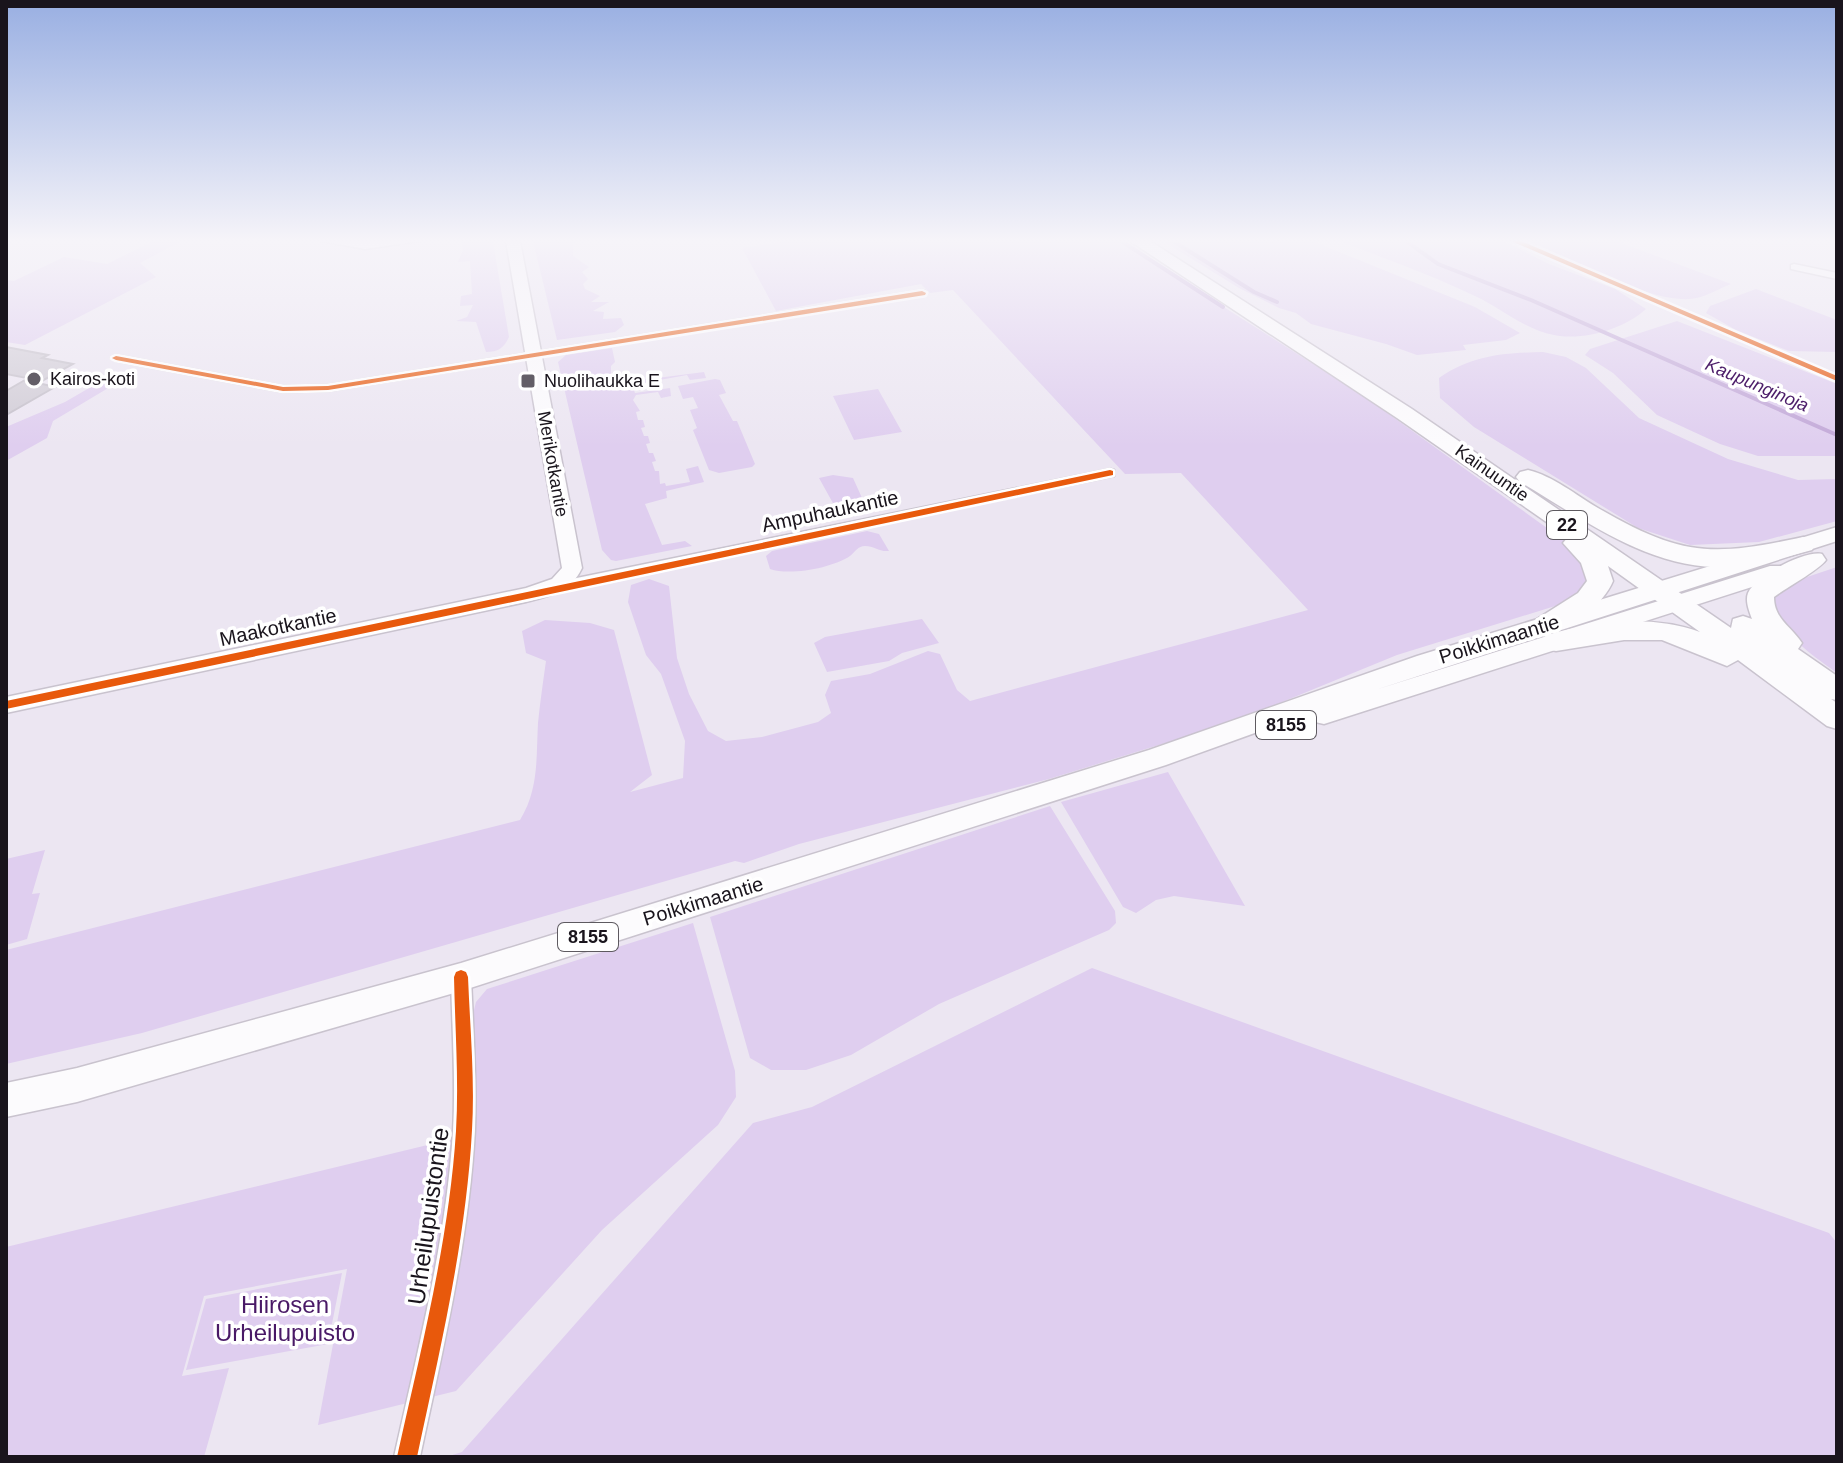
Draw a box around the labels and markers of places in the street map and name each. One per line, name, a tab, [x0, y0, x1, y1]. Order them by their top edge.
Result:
place label: Kairos-koti	[50, 369, 135, 389]
marker: Kairos-koti	[25, 370, 43, 388]
place label: Nuolihaukka E	[544, 371, 660, 391]
marker: Nuolihaukka E	[519, 372, 537, 390]

